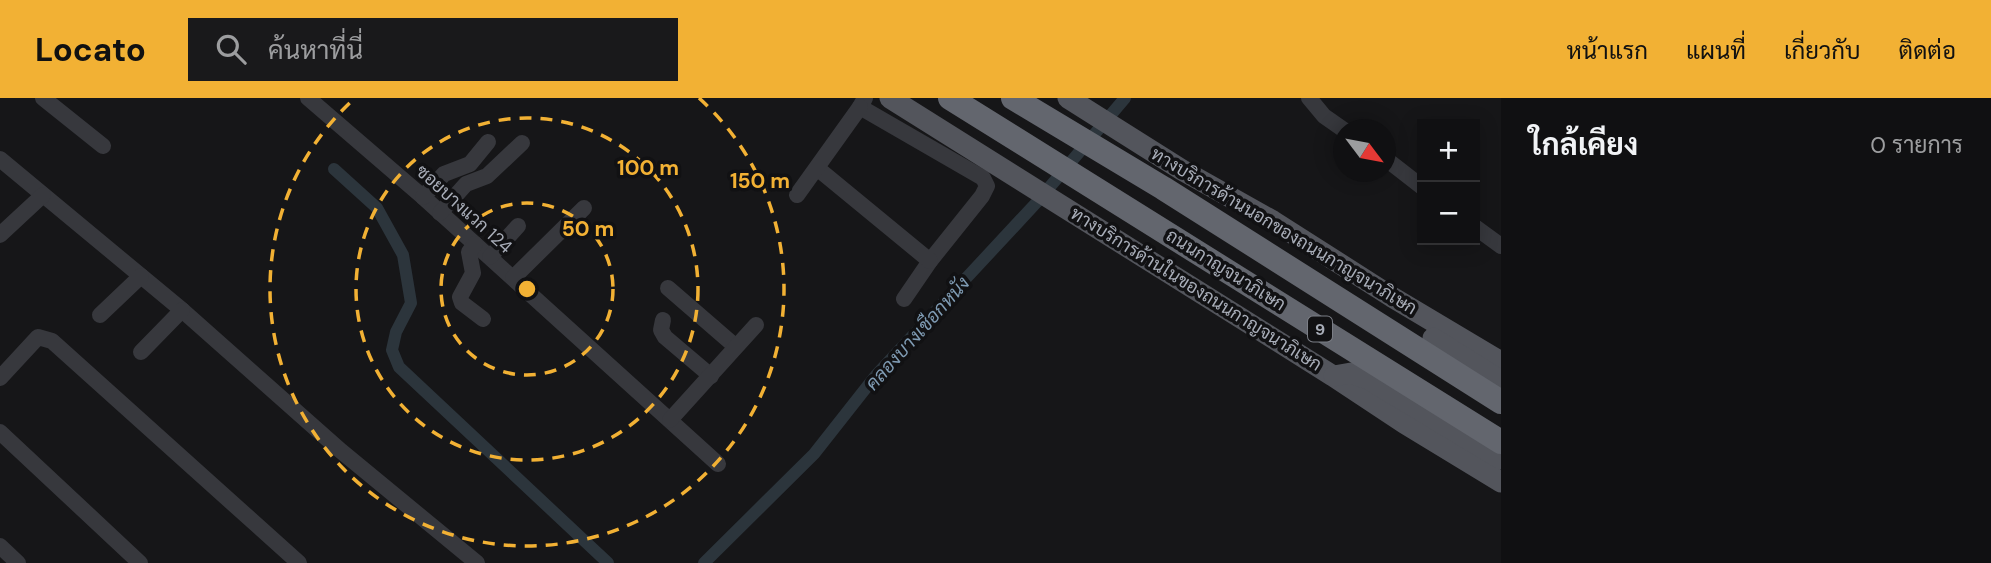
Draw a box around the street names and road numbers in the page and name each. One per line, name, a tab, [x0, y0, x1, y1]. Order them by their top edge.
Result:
street label: ทางบริการด้านนอกของถนนกาญจนาภิเษก	[1147, 143, 1421, 319]
street label: ซอยบางแวก 124	[411, 159, 517, 259]
street label: ทางบริการด้านในของถนนกาญจนาภิเษก	[1066, 201, 1327, 377]
street label: ถนนกาญจนาภิเษก	[1162, 225, 1290, 315]
road number: 9	[1308, 316, 1332, 342]

